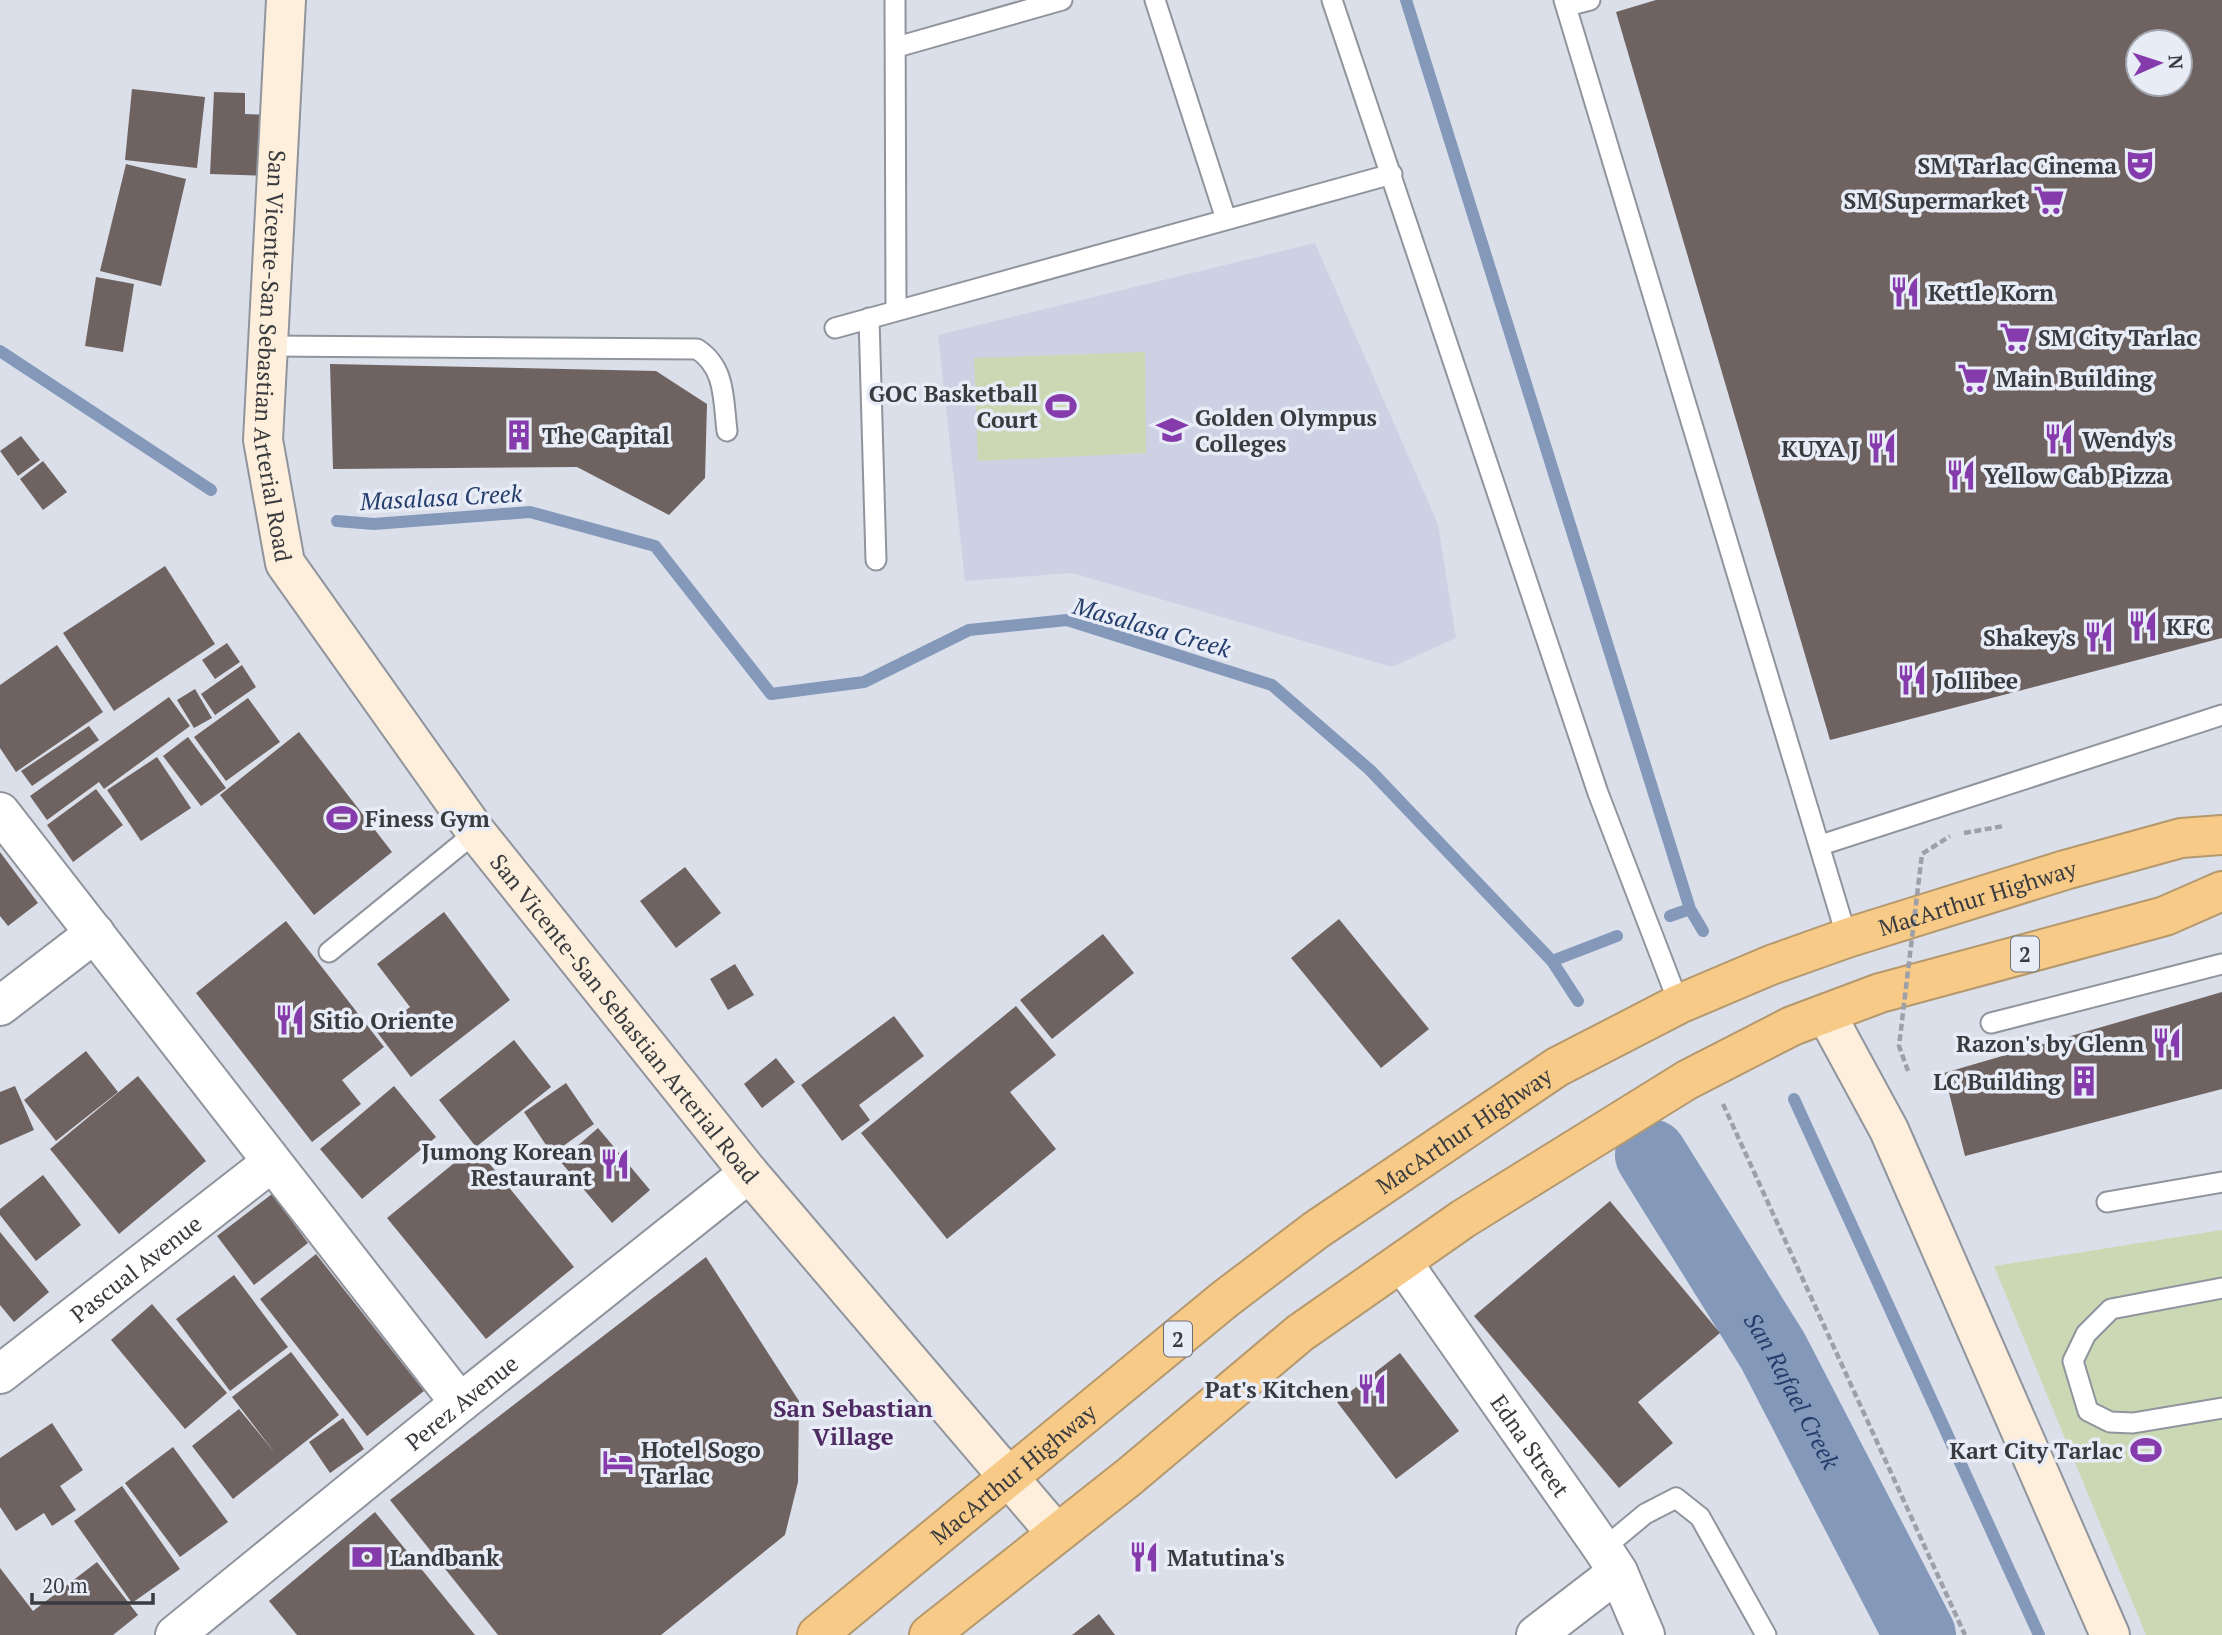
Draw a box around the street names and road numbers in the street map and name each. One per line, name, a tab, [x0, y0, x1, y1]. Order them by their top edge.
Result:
street label: San Vicente-San Sebastian Arterial Road	[247, 149, 300, 564]
street label: San Vicente-San Sebastian Arterial Road	[484, 847, 767, 1190]
street label: MacArthur Highway	[1874, 852, 2080, 943]
road number: 2	[2011, 936, 2039, 972]
street label: MacArthur Highway	[1370, 1059, 1558, 1201]
street label: Pascual Avenue	[64, 1207, 208, 1329]
road number: 2	[1164, 1322, 1192, 1356]
street label: Perez Avenue	[398, 1347, 524, 1457]
street label: Edna Street	[1484, 1388, 1577, 1503]
street label: MacArthur Highway	[924, 1396, 1103, 1551]

